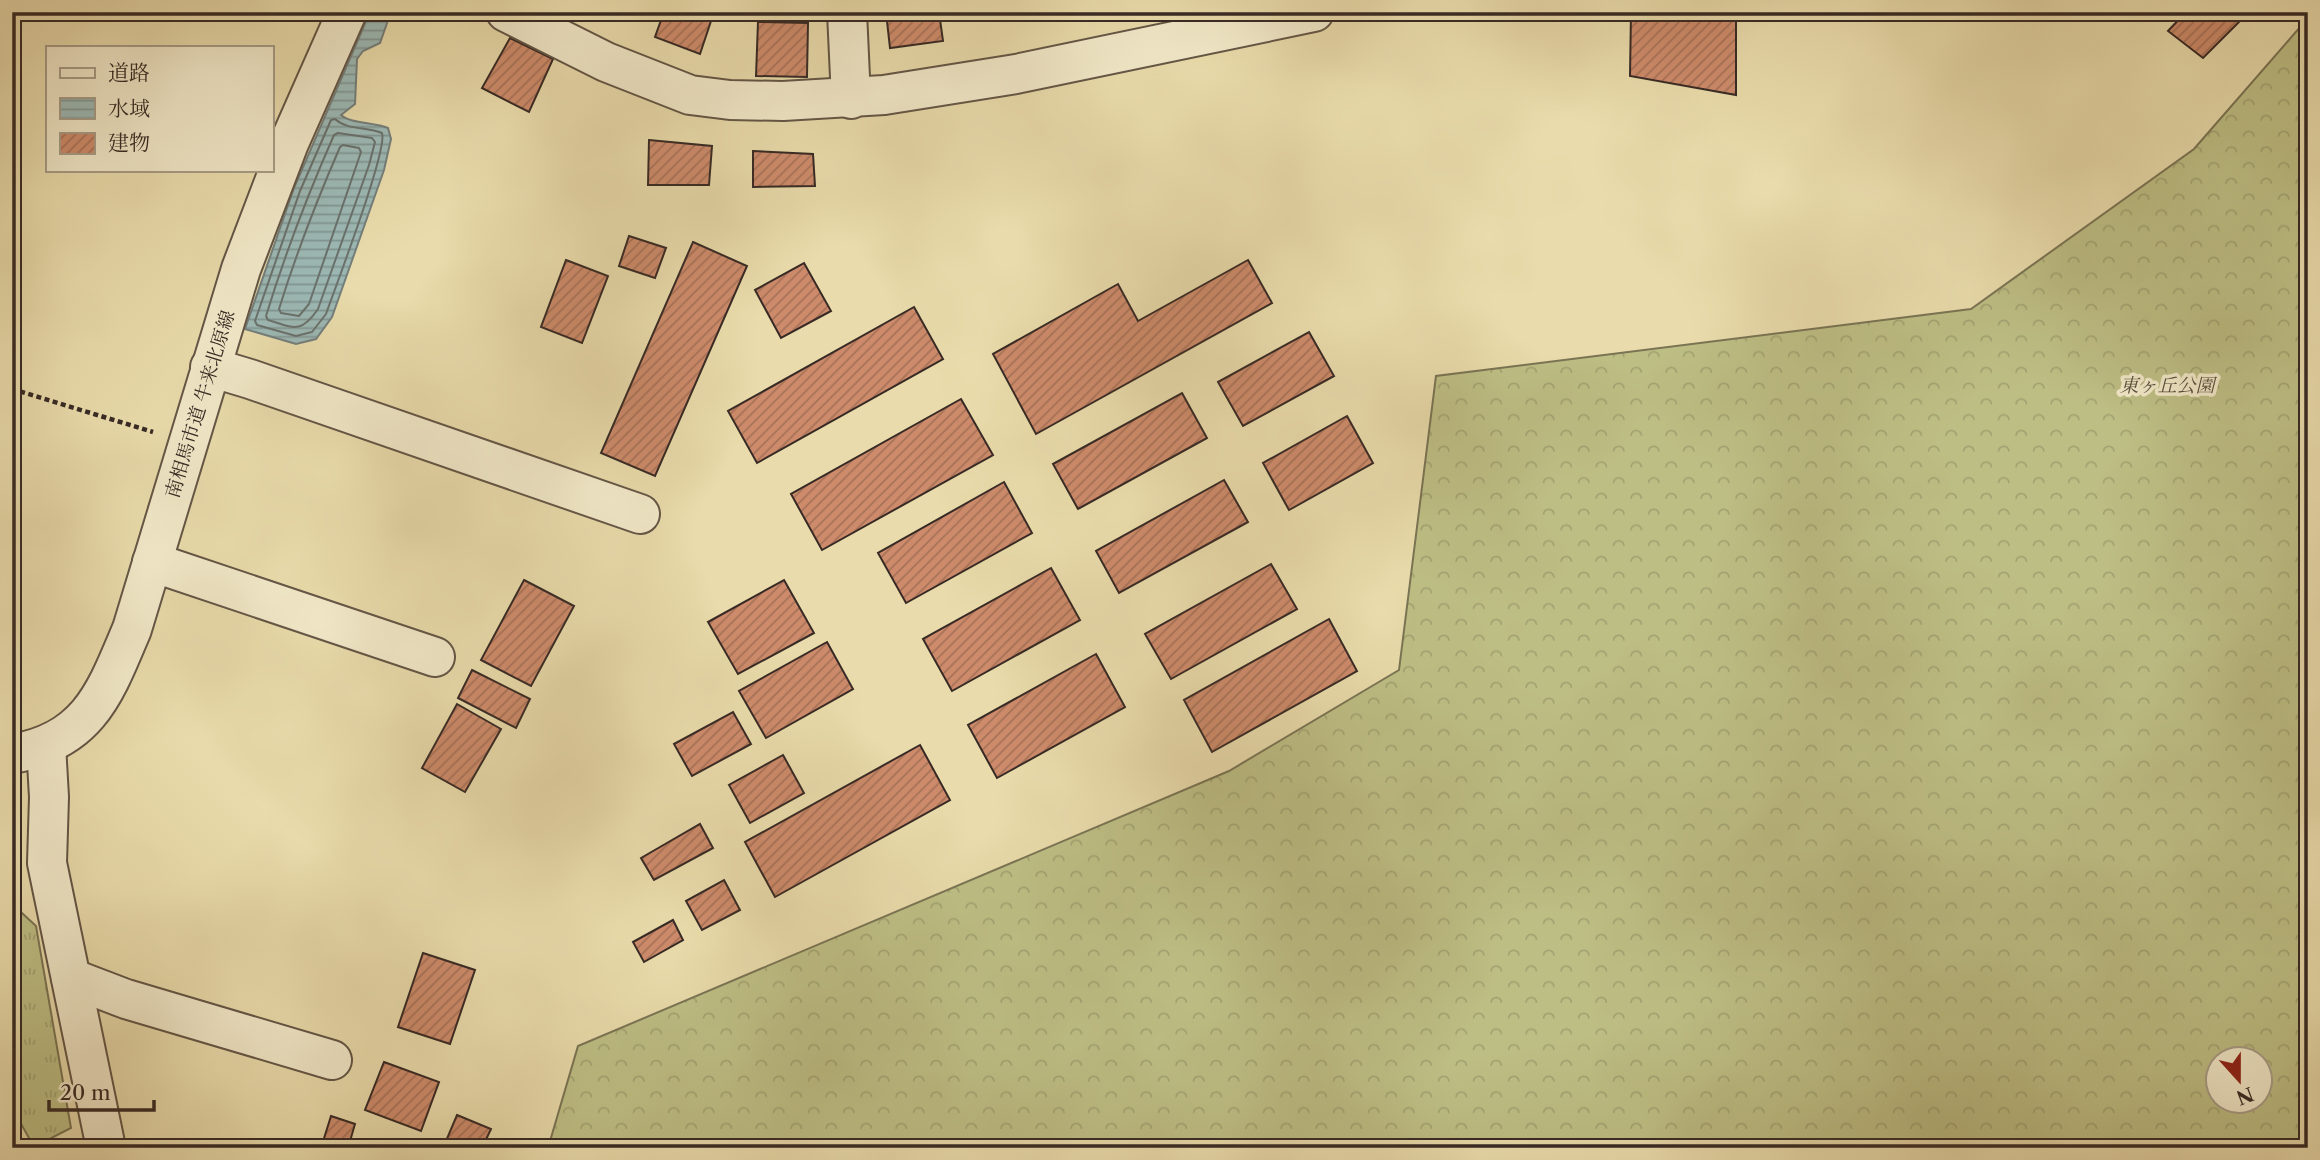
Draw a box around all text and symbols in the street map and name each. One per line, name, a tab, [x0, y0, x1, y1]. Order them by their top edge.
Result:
legend	[46, 46, 273, 172]
text: 道路	[108, 60, 150, 85]
text: 水域	[108, 96, 150, 121]
text: 建物	[108, 130, 150, 155]
street label: 南相馬市道 牛来北原線	[160, 307, 240, 501]
park label: 東ヶ丘公園	[2119, 374, 2217, 397]
north arrow	[2204, 1044, 2274, 1114]
scale bar	[49, 1069, 154, 1113]
text: 20 m	[60, 1080, 111, 1105]
text: N	[2233, 1082, 2257, 1109]

